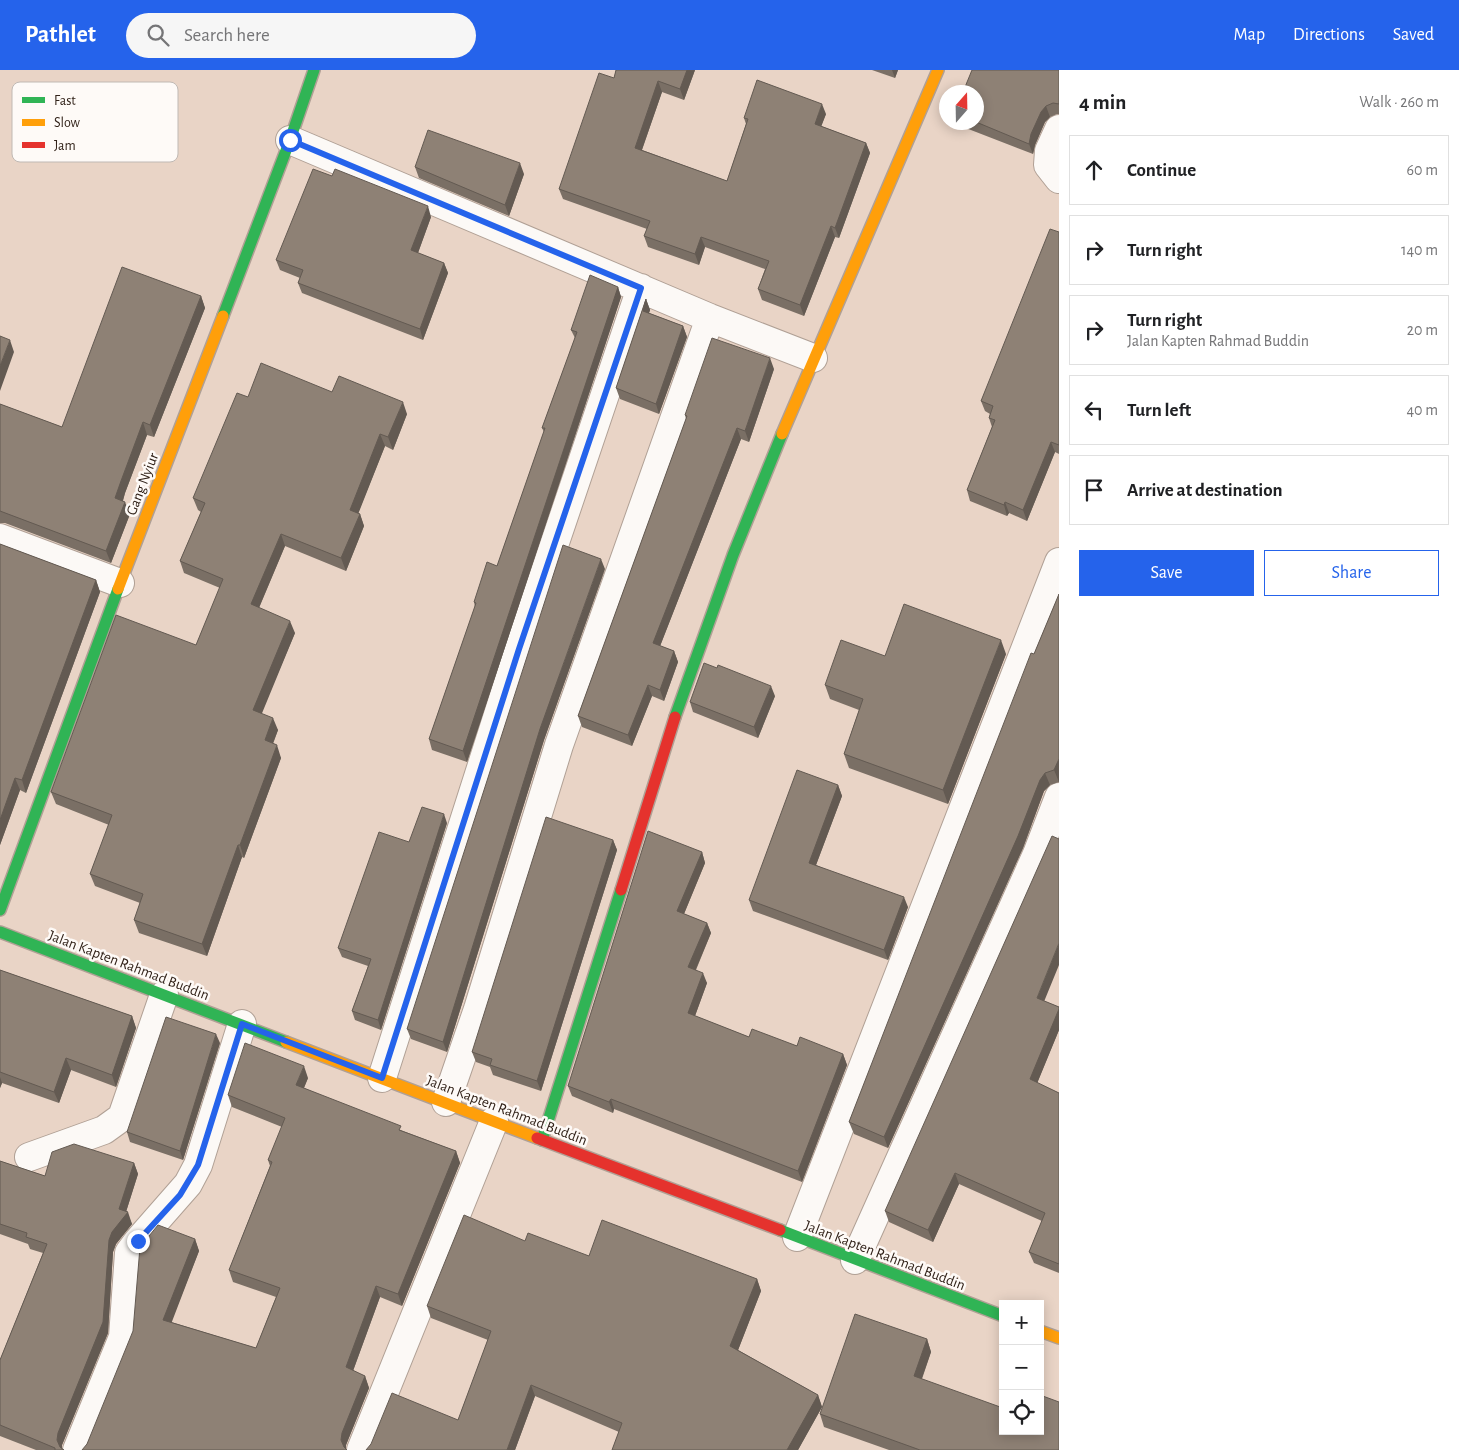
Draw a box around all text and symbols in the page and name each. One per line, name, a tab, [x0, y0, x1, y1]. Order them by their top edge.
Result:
search box	[126, 13, 476, 58]
icon: search	[144, 21, 172, 49]
text: Pathlet	[25, 23, 96, 47]
text: Search here	[184, 26, 270, 45]
text: Map	[1234, 26, 1265, 44]
text: Directions	[1293, 26, 1365, 44]
text: Saved	[1393, 26, 1434, 44]
legend	[12, 82, 178, 162]
north arrow	[939, 85, 984, 130]
text: 4 min	[1079, 92, 1126, 113]
text: Fast	[54, 94, 76, 108]
text: Walk · 260 m	[1359, 94, 1439, 110]
text: Slow	[54, 116, 81, 130]
route start	[279, 129, 302, 152]
text: Jam	[54, 139, 76, 153]
icon: ahead	[1080, 156, 1108, 184]
text: Continue	[1127, 161, 1196, 180]
text: 60 m	[1407, 162, 1438, 178]
icon: right	[1080, 236, 1108, 264]
text: Turn right	[1127, 241, 1202, 260]
text: 140 m	[1401, 242, 1438, 258]
text: Turn right	[1127, 311, 1202, 330]
icon: right	[1080, 316, 1108, 344]
text: 20 m	[1407, 322, 1438, 338]
text: Jalan Kapten Rahmad Buddin	[1127, 333, 1309, 349]
icon: left	[1080, 396, 1108, 424]
text: Turn left	[1127, 401, 1191, 420]
text: 40 m	[1406, 402, 1438, 418]
street label: Gang Nyiur	[124, 451, 161, 517]
icon: arrive	[1080, 476, 1108, 504]
text: Arrive at destination	[1127, 481, 1283, 500]
button: Save	[1079, 550, 1254, 596]
button: Share	[1264, 550, 1439, 596]
street label: Jalan Kapten Rahmad Buddin	[46, 928, 211, 1003]
street label: Jalan Kapten Rahmad Buddin	[424, 1073, 589, 1148]
street label: Jalan Kapten Rahmad Buddin	[802, 1218, 967, 1293]
route end	[127, 1230, 150, 1253]
map controls	[999, 1300, 1044, 1435]
button: +	[999, 1300, 1044, 1345]
button: −	[999, 1345, 1044, 1390]
button: locate	[999, 1390, 1044, 1435]

